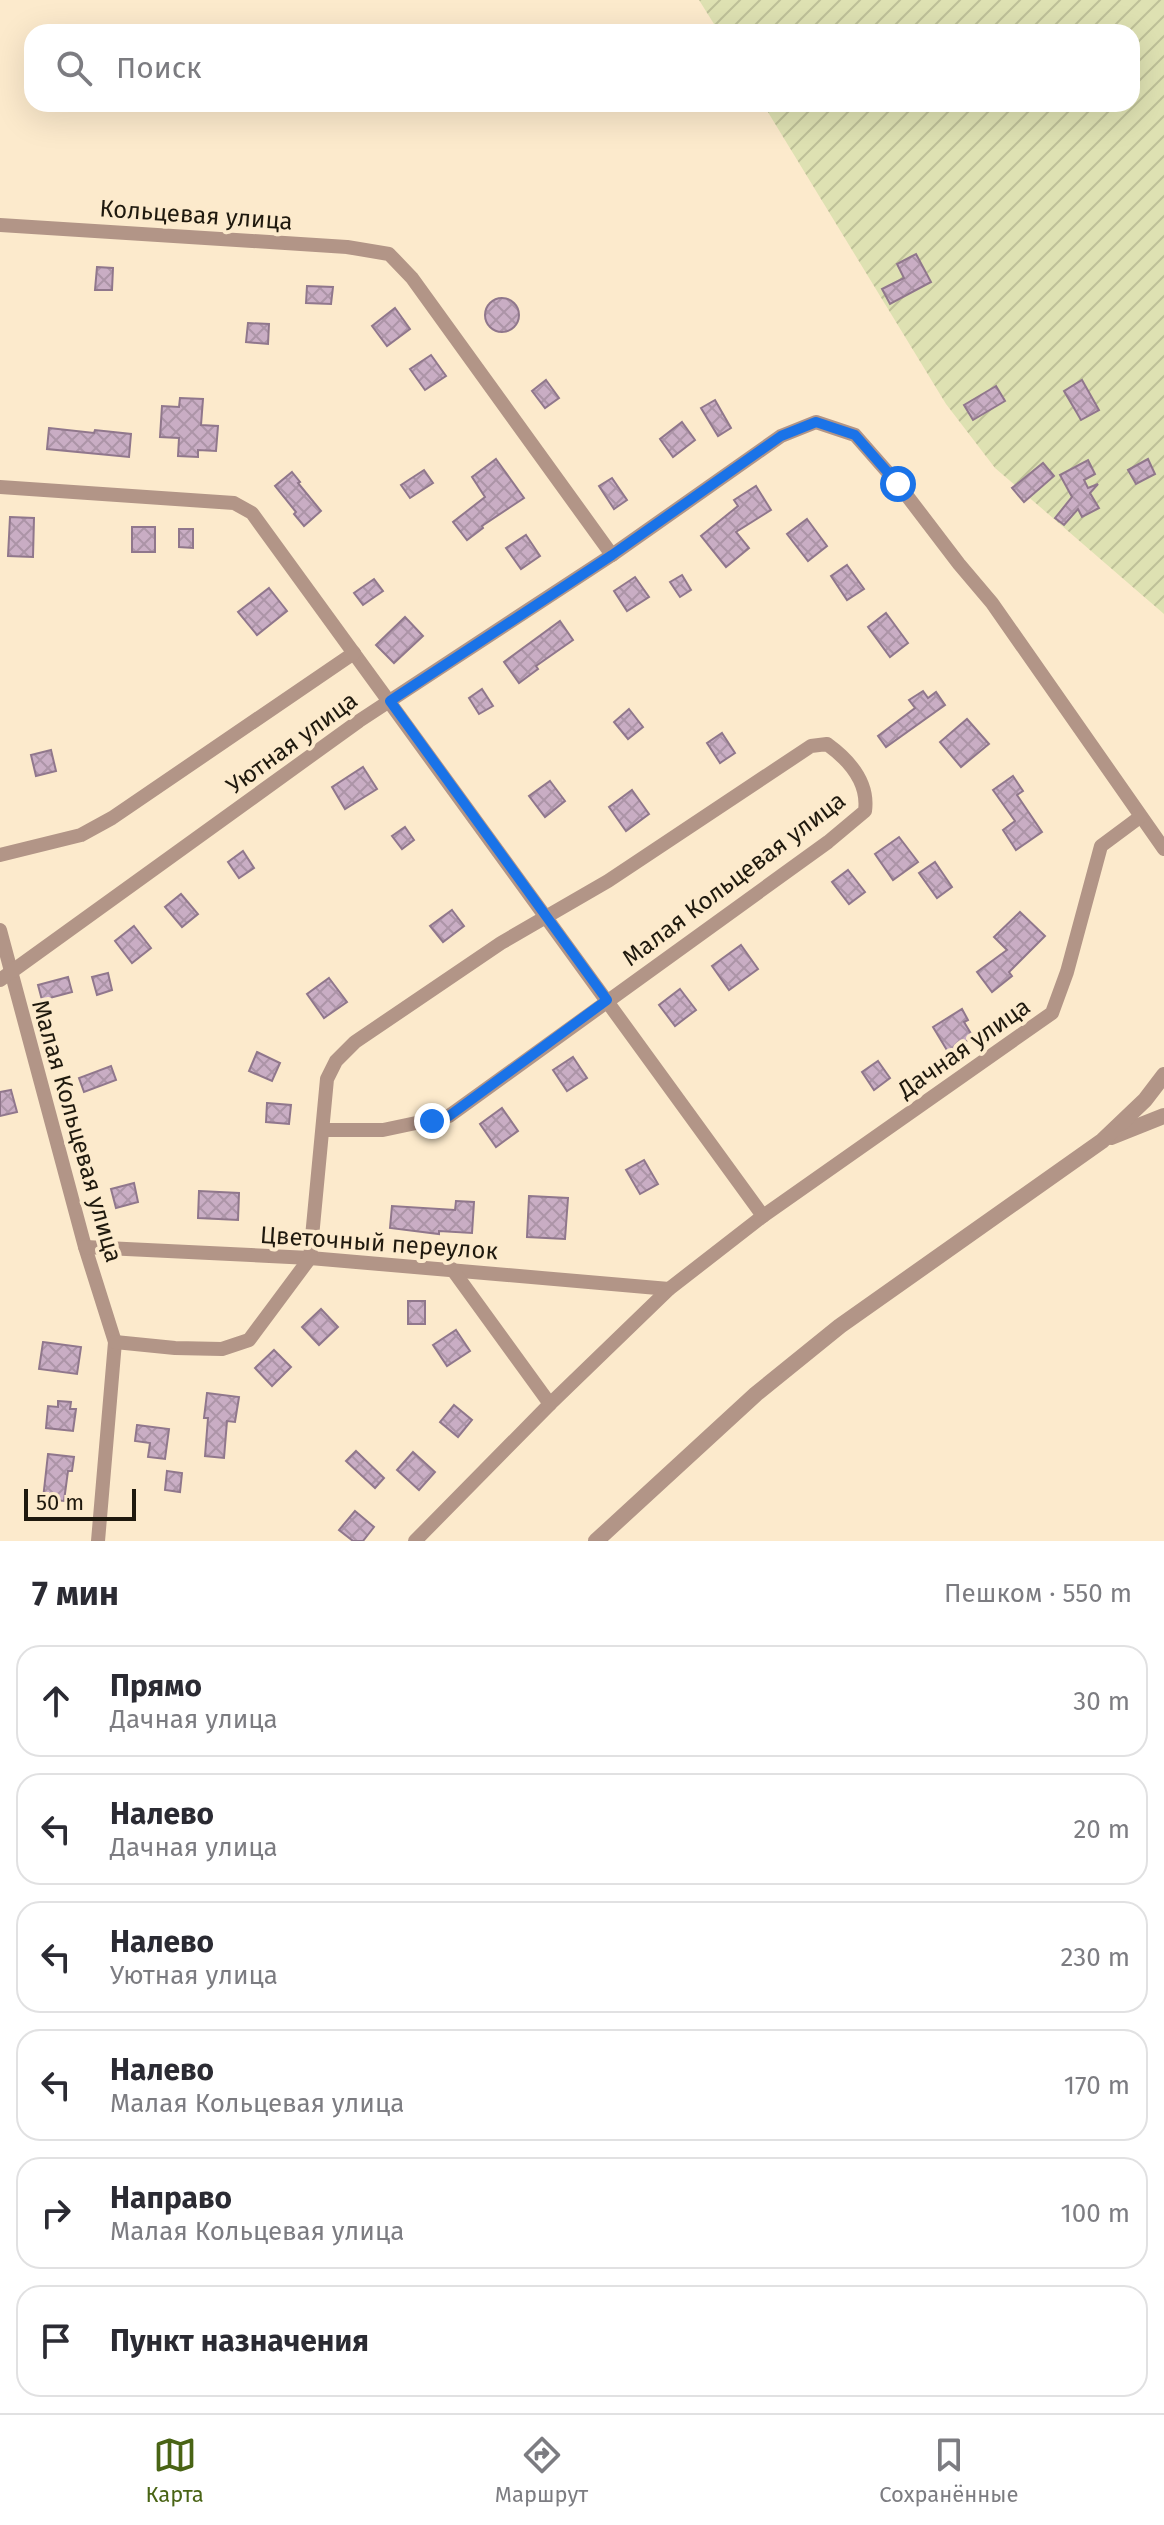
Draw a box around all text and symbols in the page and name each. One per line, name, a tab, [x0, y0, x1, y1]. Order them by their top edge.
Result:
search box	[24, 24, 1140, 112]
icon: search	[52, 46, 96, 90]
text: Поиск	[116, 50, 202, 86]
street label: Кольцевая улица	[99, 194, 293, 236]
route start	[880, 466, 916, 502]
street label: Уютная улица	[221, 686, 363, 800]
street label: Малая Кольцевая улица	[617, 786, 851, 972]
street label: Дачная улица	[892, 992, 1035, 1104]
street label: Малая Кольцевая улица	[26, 997, 128, 1265]
route end	[414, 1103, 450, 1139]
street label: Цветочный переулок	[259, 1221, 499, 1265]
scale bar	[24, 1485, 136, 1521]
text: 50 m	[36, 1489, 84, 1516]
text: 7 мин	[32, 1573, 119, 1614]
text: Пешком · 550 m	[944, 1578, 1132, 1609]
text: Прямо	[110, 1668, 202, 1704]
icon: ahead	[34, 1679, 78, 1723]
text: 30 m	[1073, 1686, 1130, 1717]
text: Дачная улица	[110, 1704, 278, 1735]
text: Налево	[110, 1796, 214, 1832]
icon: left	[34, 1807, 78, 1851]
text: 20 m	[1073, 1814, 1130, 1845]
text: Дачная улица	[110, 1832, 278, 1863]
text: Налево	[110, 1924, 214, 1960]
icon: left	[34, 1935, 78, 1979]
text: 230 m	[1061, 1942, 1130, 1973]
text: Уютная улица	[110, 1960, 278, 1991]
text: Налево	[110, 2052, 214, 2088]
icon: left	[34, 2063, 78, 2107]
text: 170 m	[1064, 2070, 1130, 2101]
text: Малая Кольцевая улица	[110, 2088, 404, 2119]
text: Направо	[110, 2180, 232, 2216]
icon: right	[34, 2191, 78, 2235]
text: 100 m	[1061, 2198, 1130, 2229]
text: Малая Кольцевая улица	[110, 2216, 404, 2247]
icon: arrive	[34, 2319, 78, 2363]
text: Пункт назначения	[110, 2323, 369, 2359]
tab: Карта	[146, 2433, 204, 2508]
tab: Маршрут	[495, 2433, 588, 2508]
tab: Сохранённые	[879, 2433, 1019, 2508]

